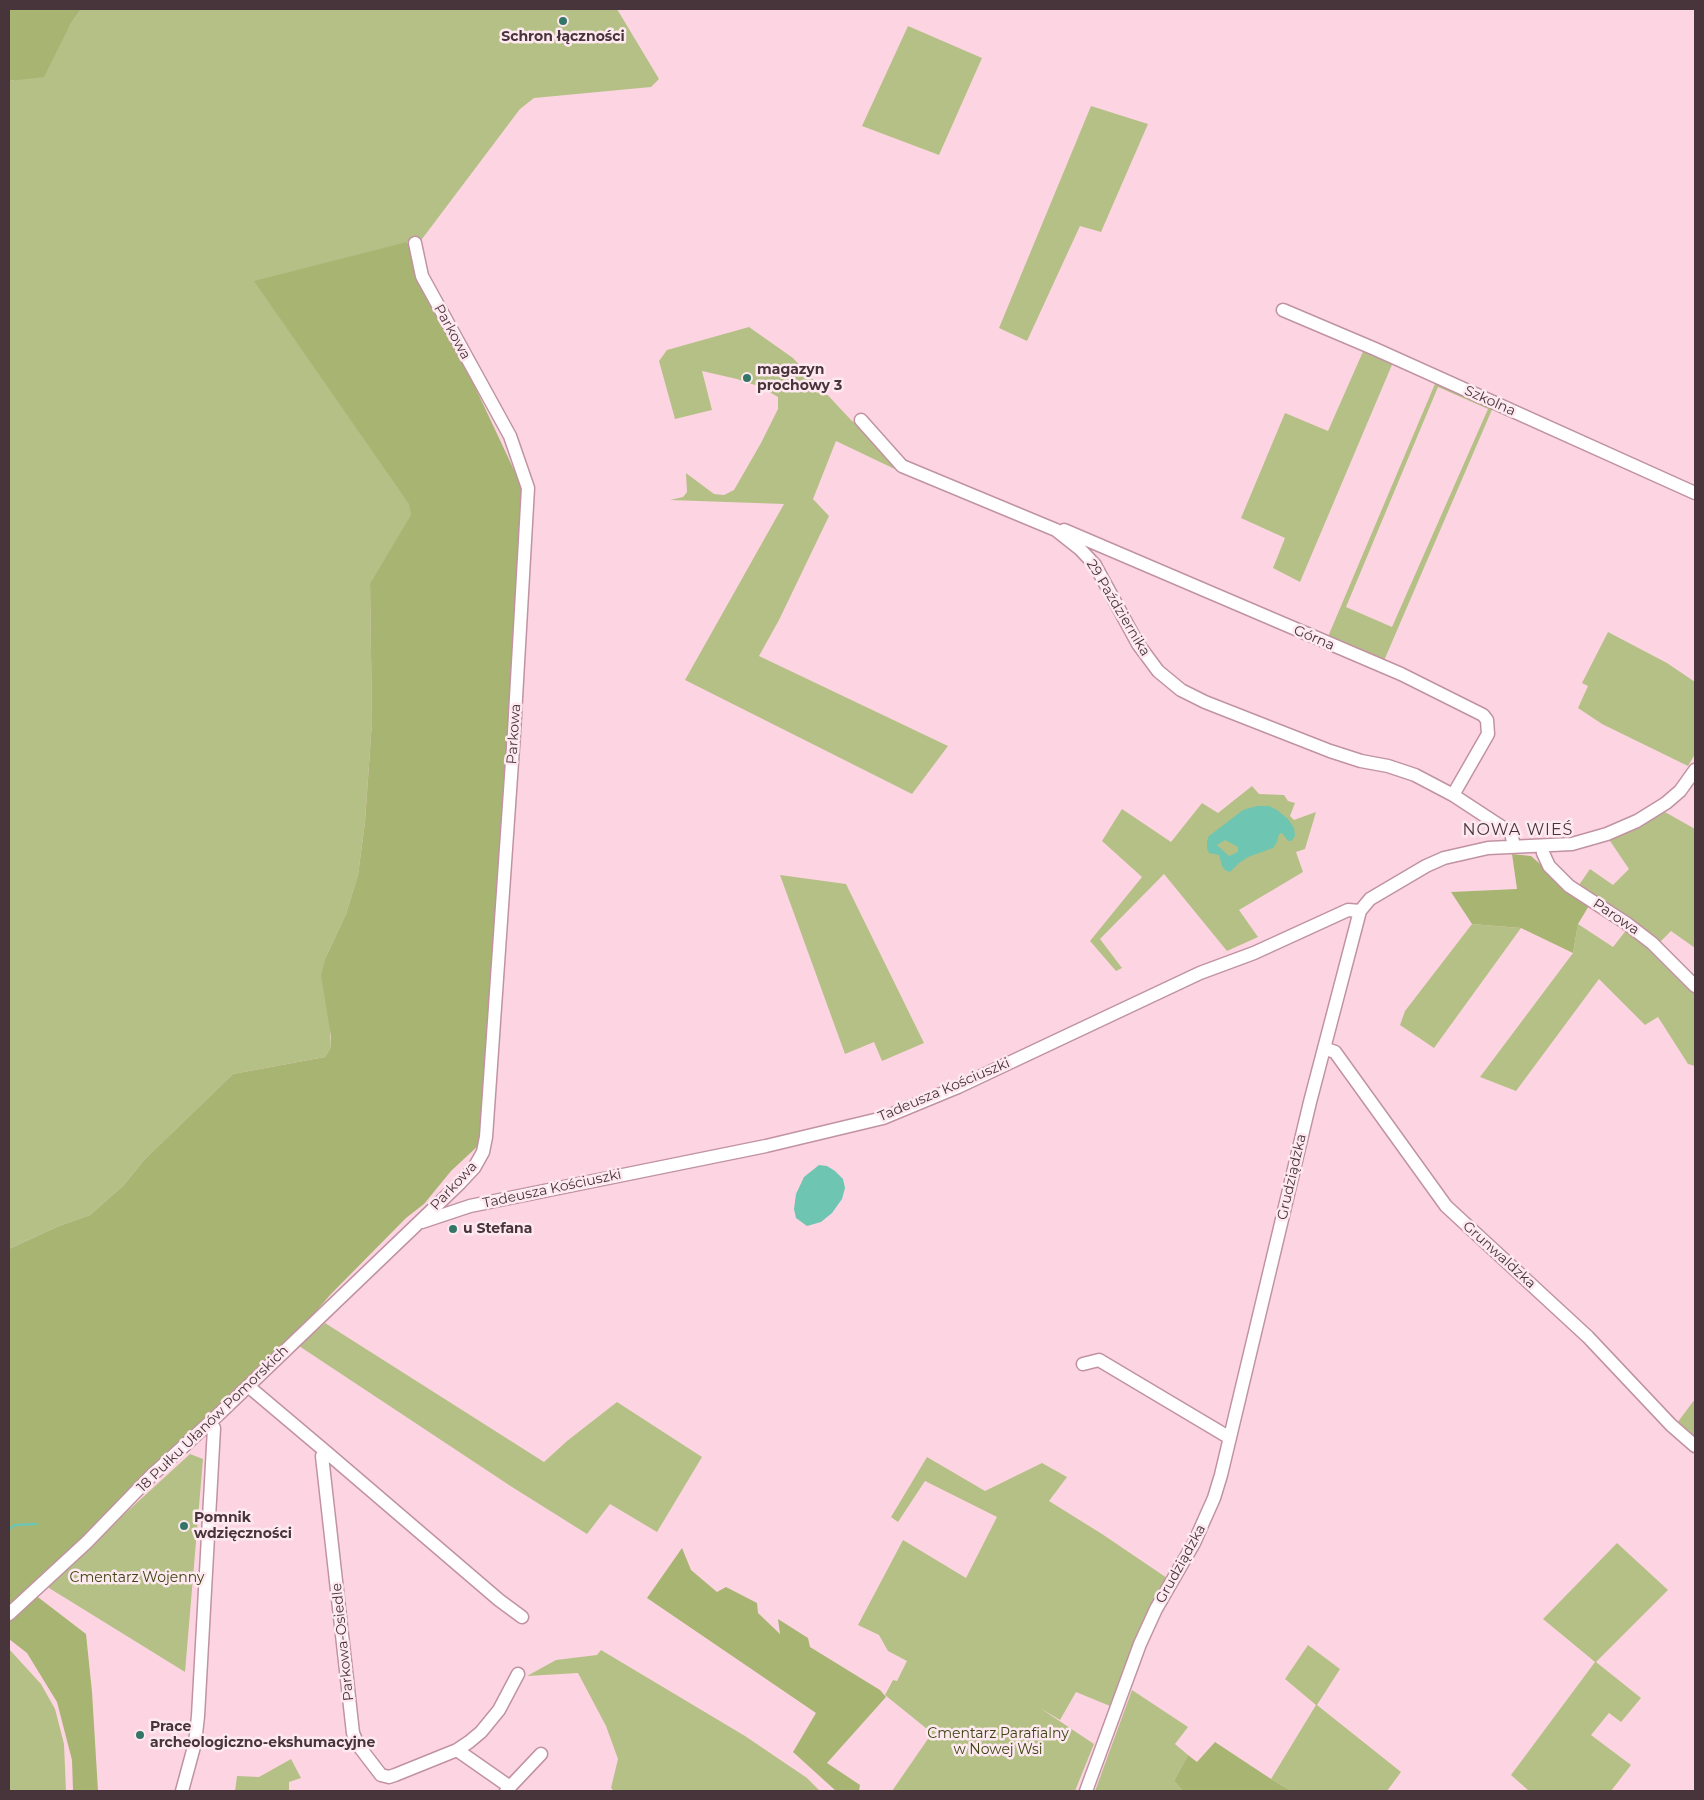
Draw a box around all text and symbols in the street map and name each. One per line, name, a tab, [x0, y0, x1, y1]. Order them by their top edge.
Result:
marker: Schron łączności	[557, 15, 569, 27]
place label: Schron łączności	[501, 29, 625, 45]
street label: Parkowa	[430, 301, 474, 363]
place label: magazyn prochowy 3	[757, 362, 842, 394]
marker: magazyn prochowy 3	[741, 372, 753, 384]
street label: Szkolna	[1462, 382, 1518, 420]
street label: 29 Października	[1083, 557, 1153, 659]
street label: Górna	[1291, 622, 1337, 654]
street label: Parkowa	[504, 703, 524, 765]
district label: NOWA WIEŚ	[1461, 820, 1575, 840]
street label: Parowa	[1590, 895, 1642, 939]
street label: Tadeusza Kościuszki	[876, 1055, 1012, 1125]
street label: Grudziądzka	[1274, 1132, 1310, 1222]
street label: Parkowa	[427, 1158, 481, 1214]
street label: Tadeusza Kościuszki	[481, 1166, 623, 1212]
street label: Grunwaldzka	[1459, 1218, 1539, 1292]
place label: u Stefana	[463, 1221, 532, 1237]
marker: u Stefana	[447, 1223, 459, 1235]
street label: 18 Pułku Ułanów Pomorskich	[134, 1342, 292, 1496]
place label: Pomnik wdzięczności	[194, 1510, 292, 1542]
marker: Pomnik wdzięczności	[178, 1520, 190, 1532]
street label: Grudziądzka	[1152, 1522, 1210, 1606]
park label: Cmentarz Wojenny	[70, 1570, 204, 1586]
street label: Parkowa-Osiedle	[328, 1582, 358, 1702]
place label: Prace archeologiczno-ekshumacyjne	[150, 1719, 375, 1751]
park label: Cmentarz Parafialny w Nowej Wsi	[927, 1726, 1069, 1758]
marker: Prace archeologiczno-ekshumacyjne	[134, 1729, 146, 1741]

